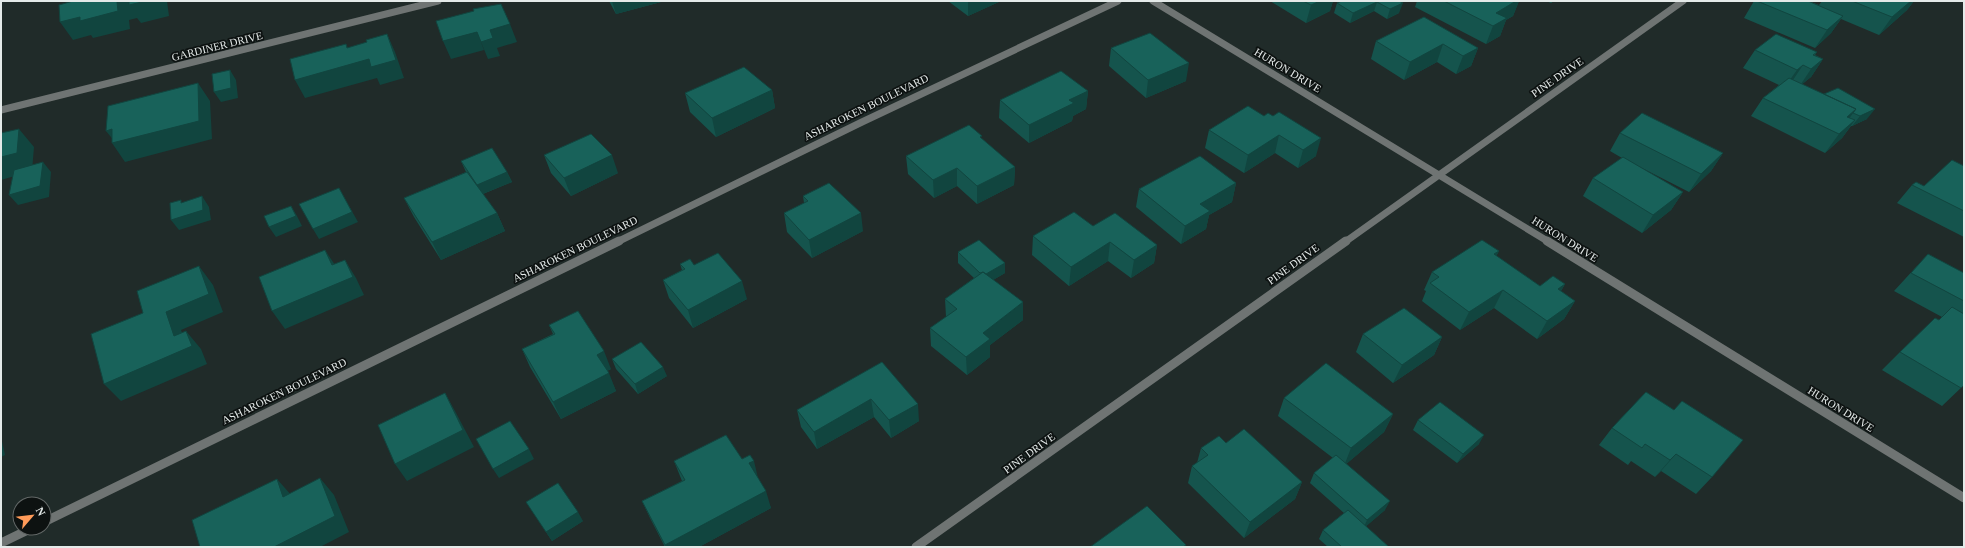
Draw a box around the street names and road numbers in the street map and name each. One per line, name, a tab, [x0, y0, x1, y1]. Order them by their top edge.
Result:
street label: GARDINER DRIVE	[170, 29, 264, 63]
street label: HURON DRIVE	[1253, 45, 1324, 95]
street label: PINE DRIVE	[1529, 54, 1586, 99]
street label: ASHAROKEN BOULEVARD	[802, 72, 930, 142]
street label: ASHAROKEN BOULEVARD	[511, 214, 639, 284]
street label: HURON DRIVE	[1530, 214, 1600, 264]
street label: PINE DRIVE	[1265, 241, 1321, 287]
street label: ASHAROKEN BOULEVARD	[220, 356, 348, 426]
street label: HURON DRIVE	[1806, 384, 1876, 434]
street label: PINE DRIVE	[1001, 430, 1057, 476]

